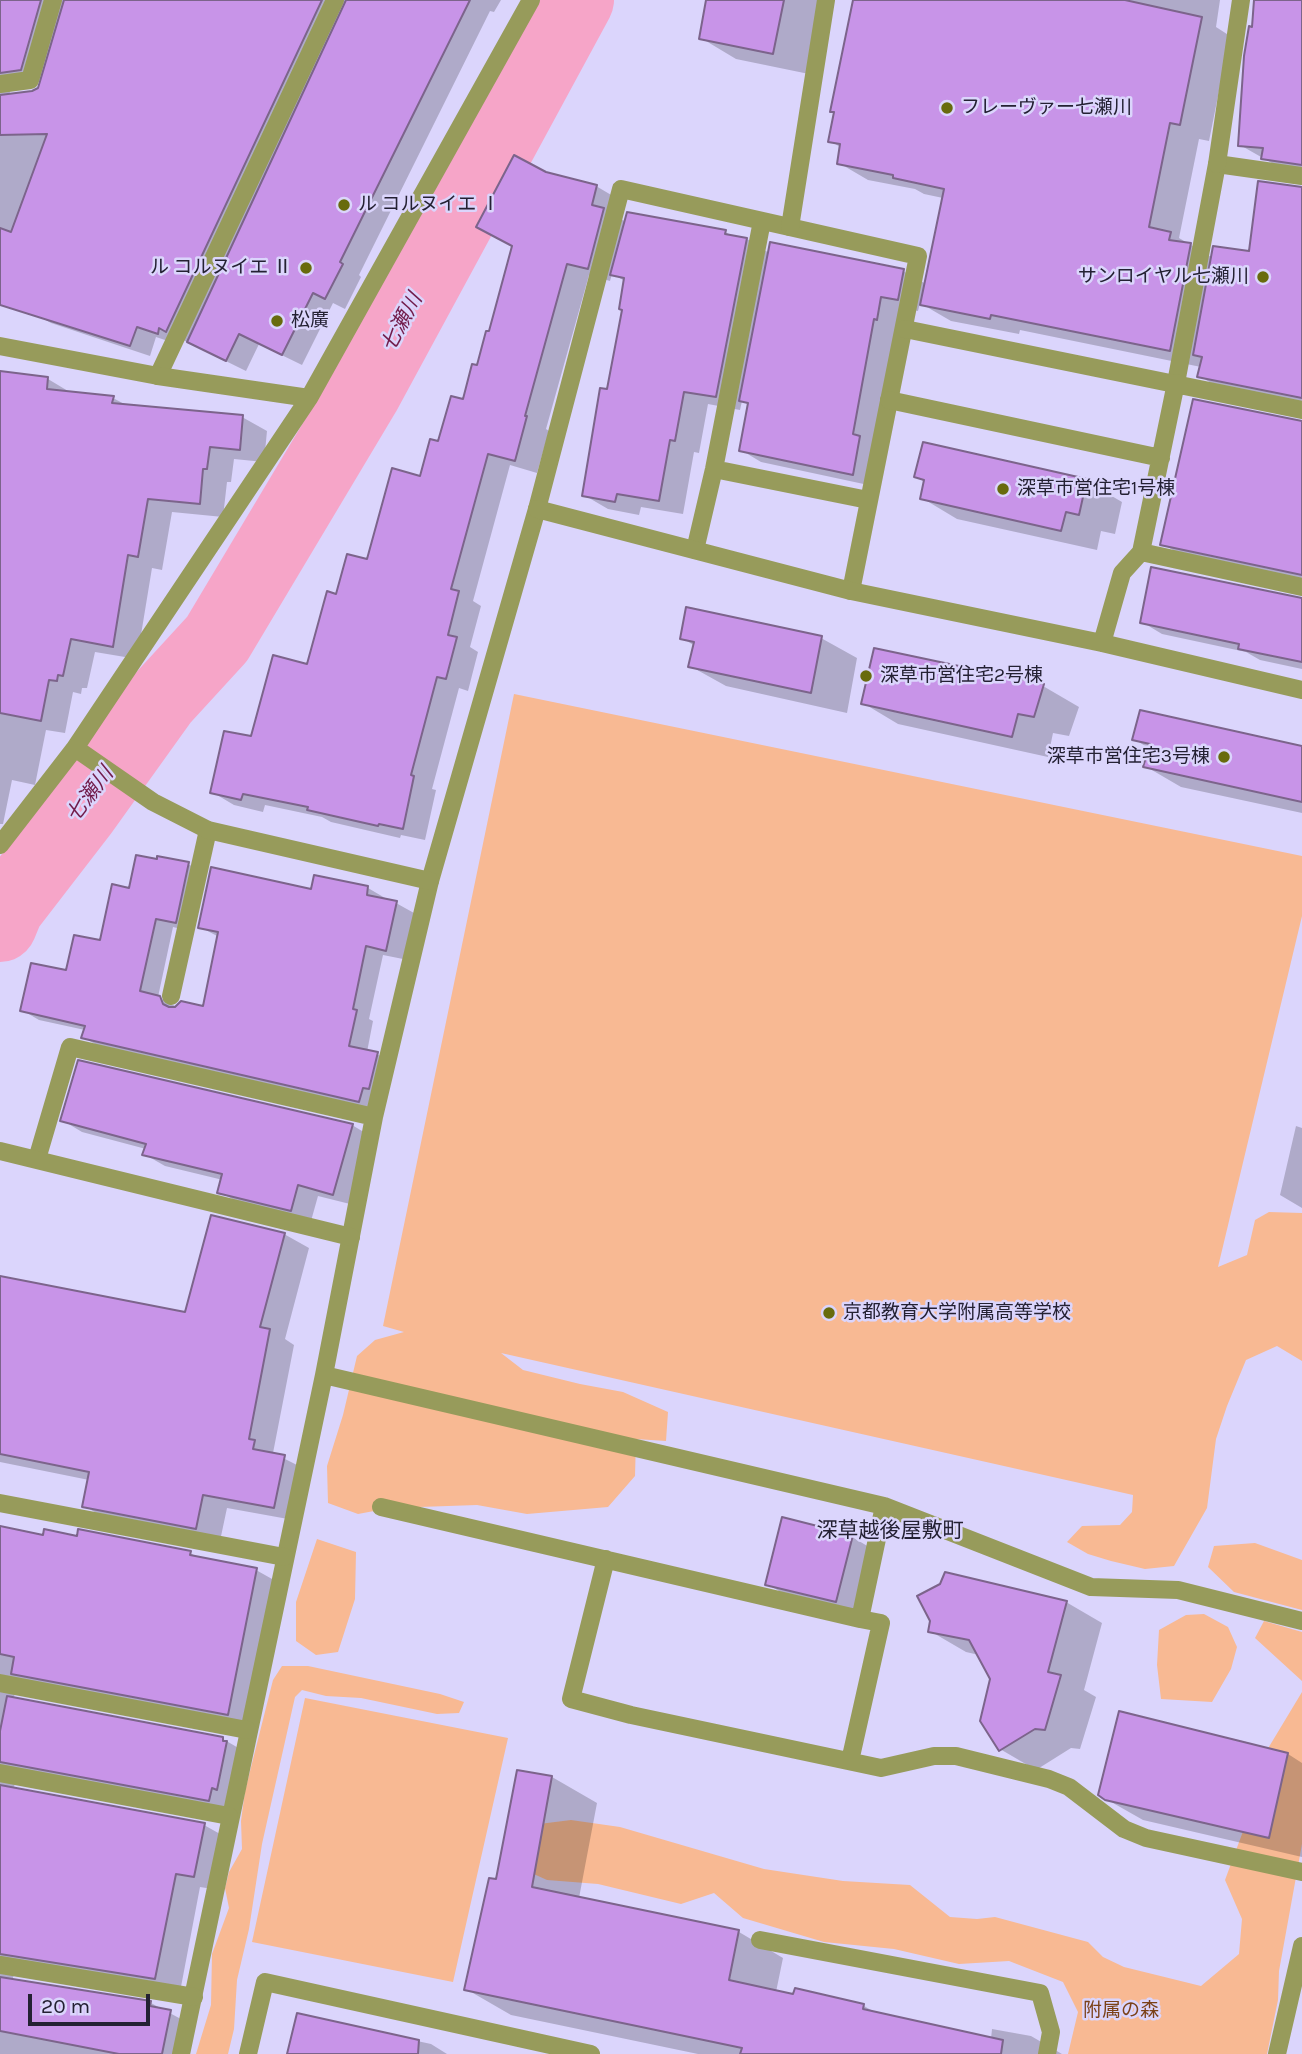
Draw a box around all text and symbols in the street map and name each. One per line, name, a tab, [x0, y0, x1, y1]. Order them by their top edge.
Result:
place label: フレーヴァー七瀬川	[961, 97, 1132, 119]
marker: フレーヴァー七瀬川	[939, 100, 955, 116]
place label: ル コルヌイエ Ⅰ	[358, 194, 500, 216]
marker: ル コルヌイエ Ⅰ	[336, 197, 352, 213]
place label: ル コルヌイエ Ⅱ	[150, 257, 292, 279]
marker: ル コルヌイエ Ⅱ	[298, 260, 314, 276]
place label: サンロイヤル七瀬川	[1078, 266, 1249, 288]
marker: サンロイヤル七瀬川	[1255, 269, 1271, 285]
water label: 七瀬川	[376, 289, 428, 357]
place label: 松廣	[291, 310, 329, 332]
marker: 松廣	[269, 313, 285, 329]
place label: 深草市営住宅1号棟	[1017, 478, 1175, 500]
marker: 深草市営住宅1号棟	[995, 481, 1011, 497]
place label: 深草市営住宅2号棟	[880, 665, 1043, 687]
marker: 深草市営住宅2号棟	[858, 668, 874, 684]
place label: 深草市営住宅3号棟	[1047, 746, 1210, 768]
marker: 深草市営住宅3号棟	[1216, 749, 1232, 765]
water label: 七瀬川	[61, 762, 119, 828]
place label: 京都教育大学附属高等学校	[843, 1302, 1071, 1324]
marker: 京都教育大学附属高等学校	[821, 1305, 837, 1321]
district label: 深草越後屋敷町	[817, 1518, 963, 1544]
scale bar	[32, 1980, 154, 2024]
text: 20 m	[41, 1994, 90, 2018]
park label: 附属の森	[1083, 2000, 1159, 2022]

